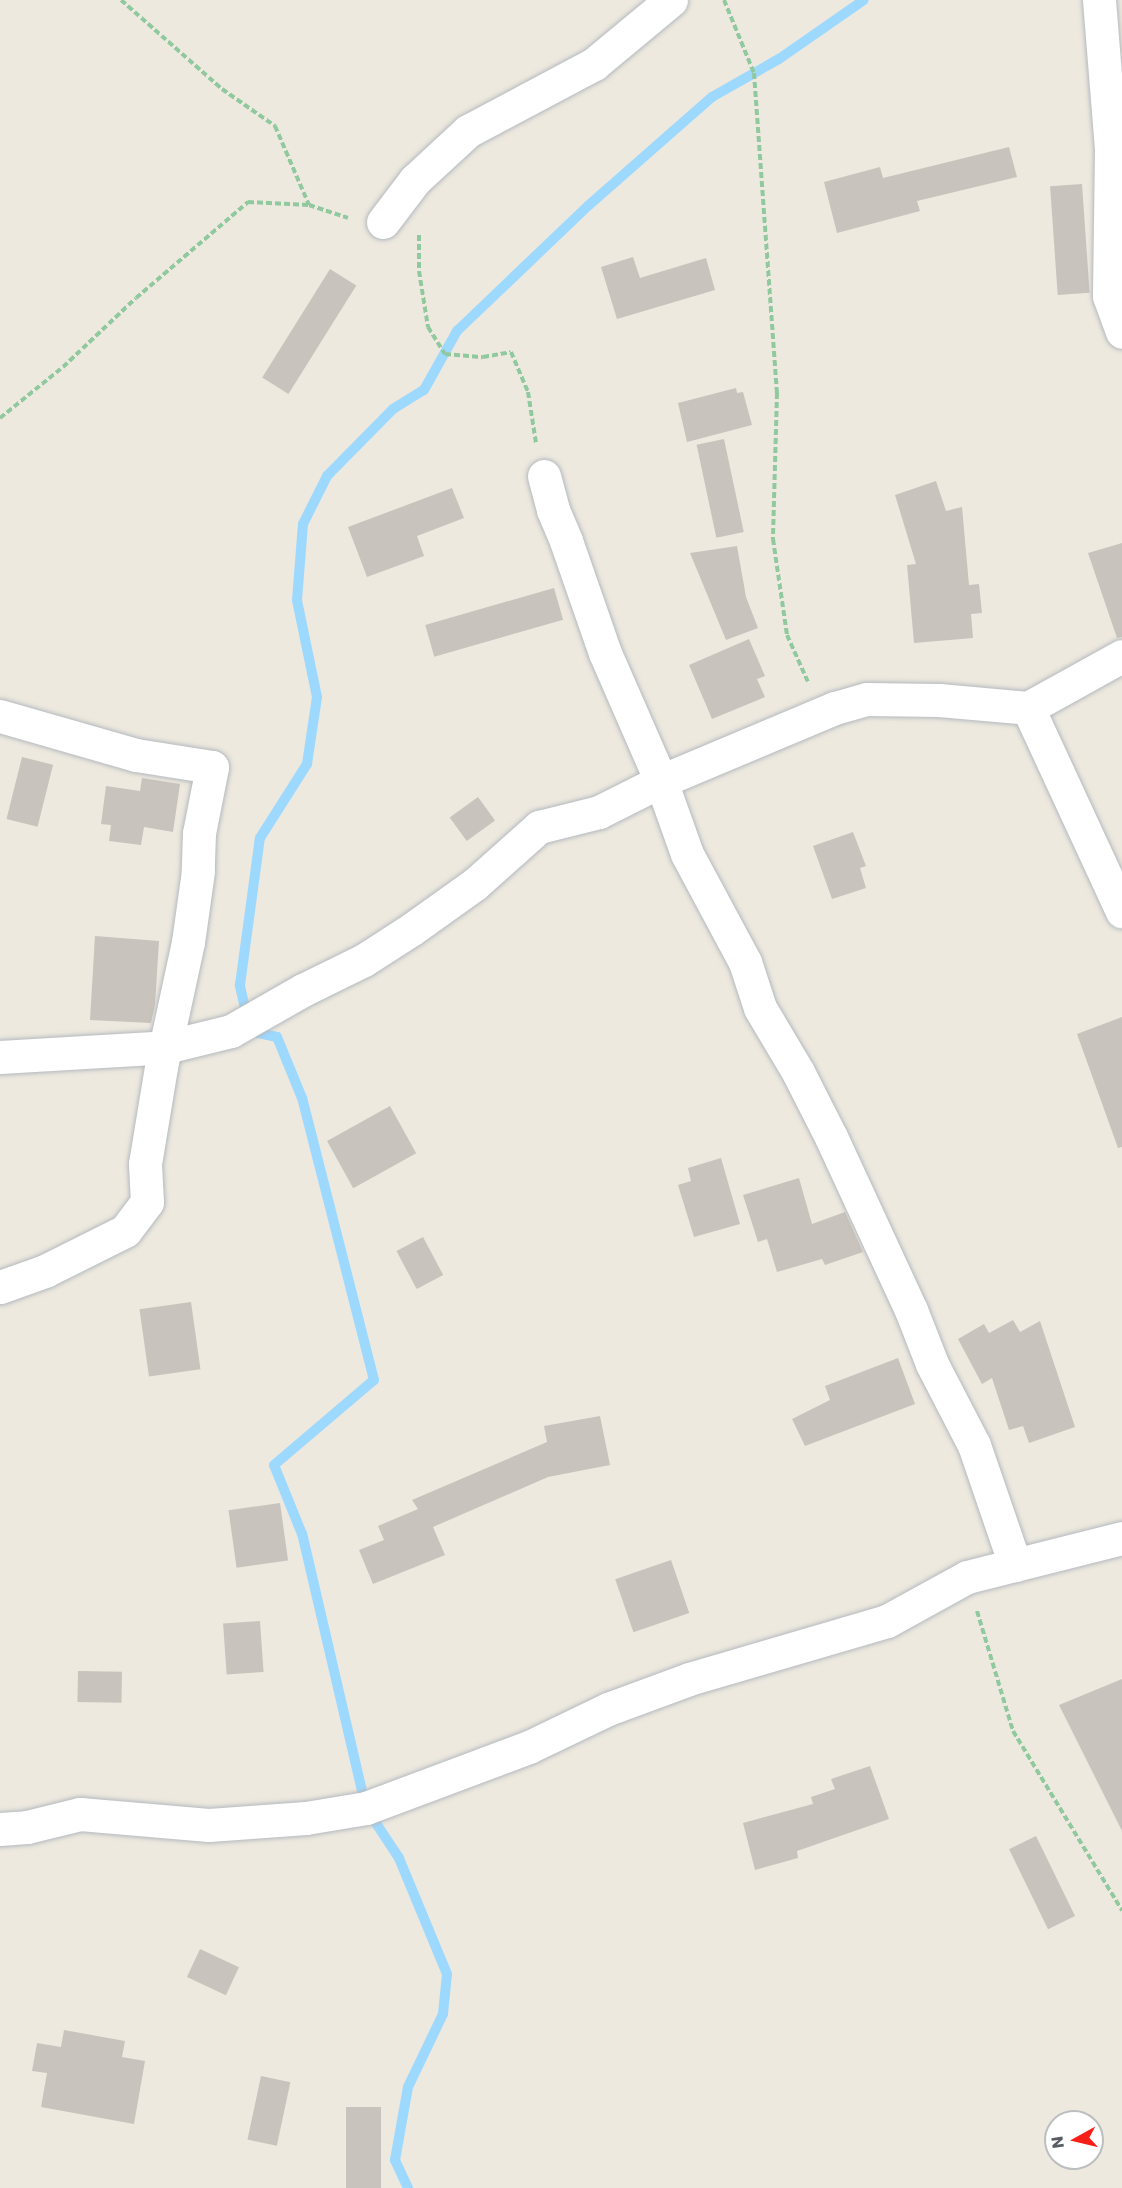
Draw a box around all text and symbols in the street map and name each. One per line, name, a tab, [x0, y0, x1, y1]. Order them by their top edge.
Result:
north arrow	[1044, 2110, 1104, 2170]
text: N	[1045, 2135, 1070, 2150]

